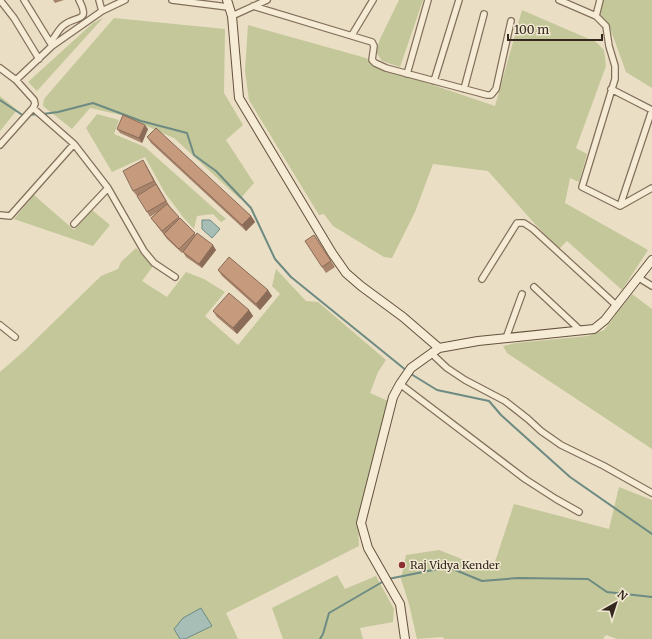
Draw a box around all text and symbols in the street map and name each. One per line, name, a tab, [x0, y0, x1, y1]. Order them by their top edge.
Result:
scale bar	[508, 16, 602, 42]
text: 100 m	[514, 22, 549, 37]
place label: Raj Vidya Kender	[410, 558, 500, 572]
marker: Raj Vidya Kender	[397, 560, 407, 570]
north arrow	[596, 583, 636, 623]
text: N	[615, 587, 630, 604]

